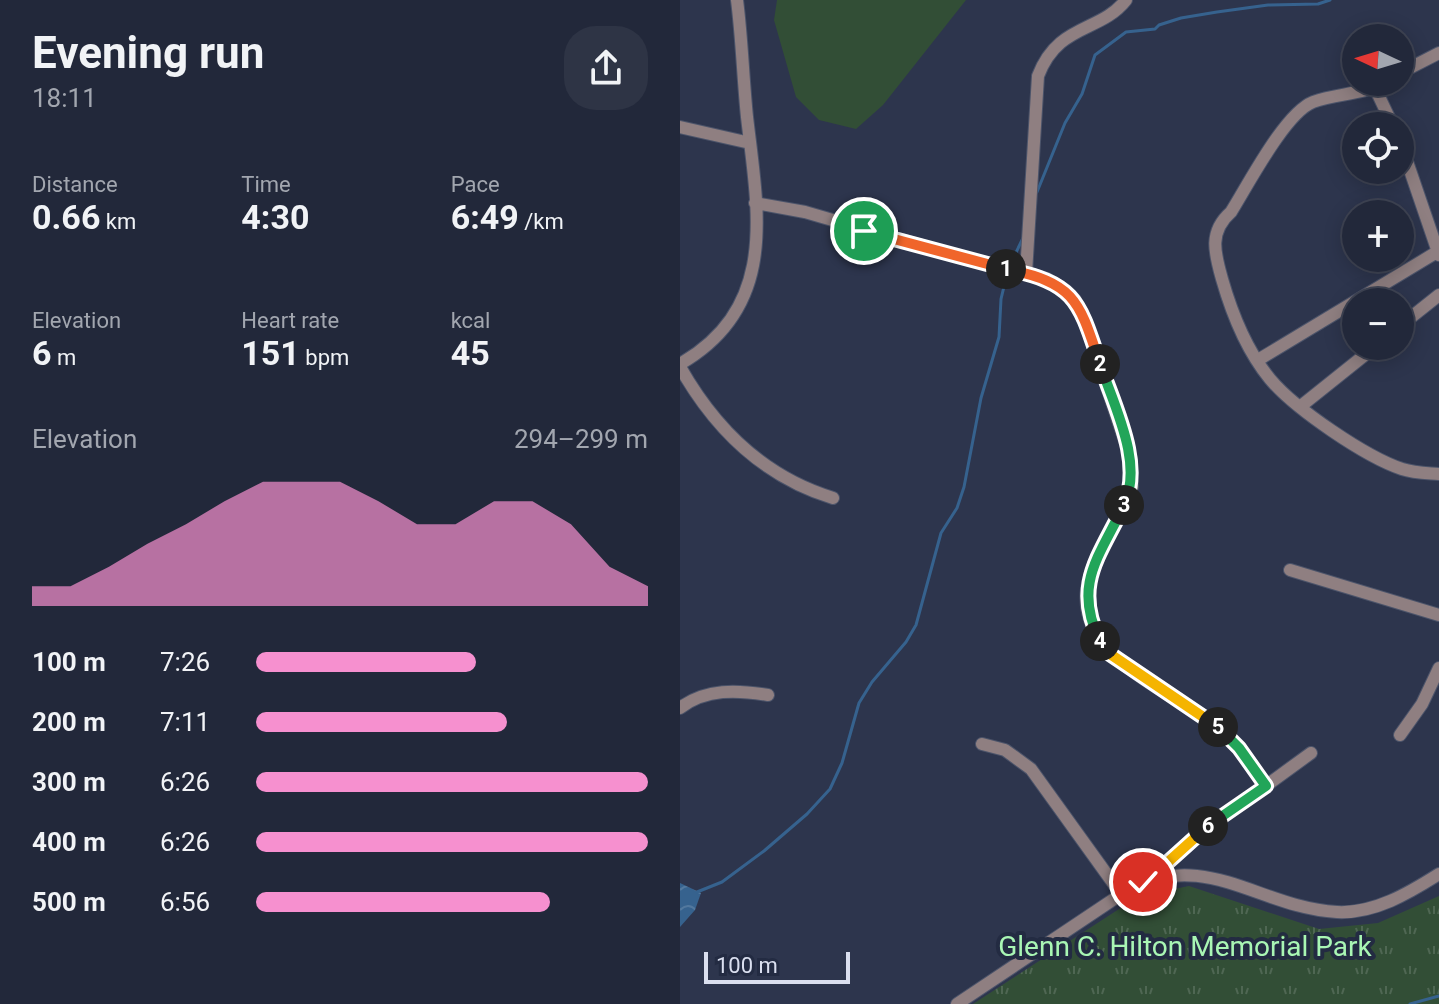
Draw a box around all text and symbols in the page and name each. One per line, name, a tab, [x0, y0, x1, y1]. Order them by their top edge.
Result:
north arrow	[1342, 24, 1414, 96]
map controls	[1342, 24, 1414, 360]
button: share	[564, 26, 648, 110]
text: Evening run	[32, 27, 264, 79]
text: 18:11	[32, 83, 97, 113]
button: locate	[1342, 112, 1414, 184]
text: Distance	[32, 172, 118, 197]
text: Time	[241, 172, 291, 197]
text: Pace	[451, 172, 500, 197]
text: 0.66	[32, 197, 100, 237]
text: 4:30	[241, 197, 309, 237]
text: 6:49	[451, 197, 519, 237]
pin	[830, 197, 898, 265]
button: +	[1342, 200, 1414, 272]
text: km	[100, 209, 136, 234]
text: /km	[519, 209, 564, 234]
icon: arrive	[842, 209, 886, 253]
pin: 1	[986, 249, 1026, 289]
text: 1	[1000, 256, 1012, 281]
button: −	[1342, 288, 1414, 360]
text: Elevation	[32, 308, 121, 333]
text: Heart rate	[241, 308, 339, 333]
text: kcal	[451, 308, 490, 333]
text: 6	[32, 333, 52, 373]
text: 151	[241, 333, 300, 373]
text: 45	[451, 333, 490, 373]
pin: 2	[1080, 344, 1120, 384]
text: m	[52, 345, 76, 370]
text: bpm	[300, 345, 349, 370]
text: 2	[1094, 351, 1106, 376]
text: Elevation	[32, 424, 137, 454]
text: 294–299 m	[514, 424, 648, 454]
pin: 3	[1104, 485, 1144, 525]
text: 3	[1118, 492, 1130, 517]
pin: 4	[1080, 621, 1120, 661]
text: 4	[1094, 628, 1106, 653]
text: 100 m	[32, 647, 106, 677]
text: 7:26	[160, 647, 210, 677]
text: 200 m	[32, 707, 106, 737]
text: 7:11	[160, 707, 210, 737]
pin: 5	[1198, 707, 1238, 747]
text: 5	[1212, 714, 1224, 739]
text: 300 m	[32, 767, 106, 797]
text: 6:26	[160, 767, 210, 797]
pin: 6	[1188, 806, 1228, 846]
text: 6	[1202, 813, 1214, 838]
text: 400 m	[32, 827, 106, 857]
text: 6:26	[160, 827, 210, 857]
pin	[1109, 848, 1177, 916]
icon: check	[1121, 860, 1165, 904]
text: 500 m	[32, 887, 106, 917]
text: 6:56	[160, 887, 210, 917]
park label: Glenn C. Hilton Memorial Park	[998, 930, 1373, 963]
scale bar	[704, 948, 850, 984]
text: 100 m	[716, 953, 778, 978]

